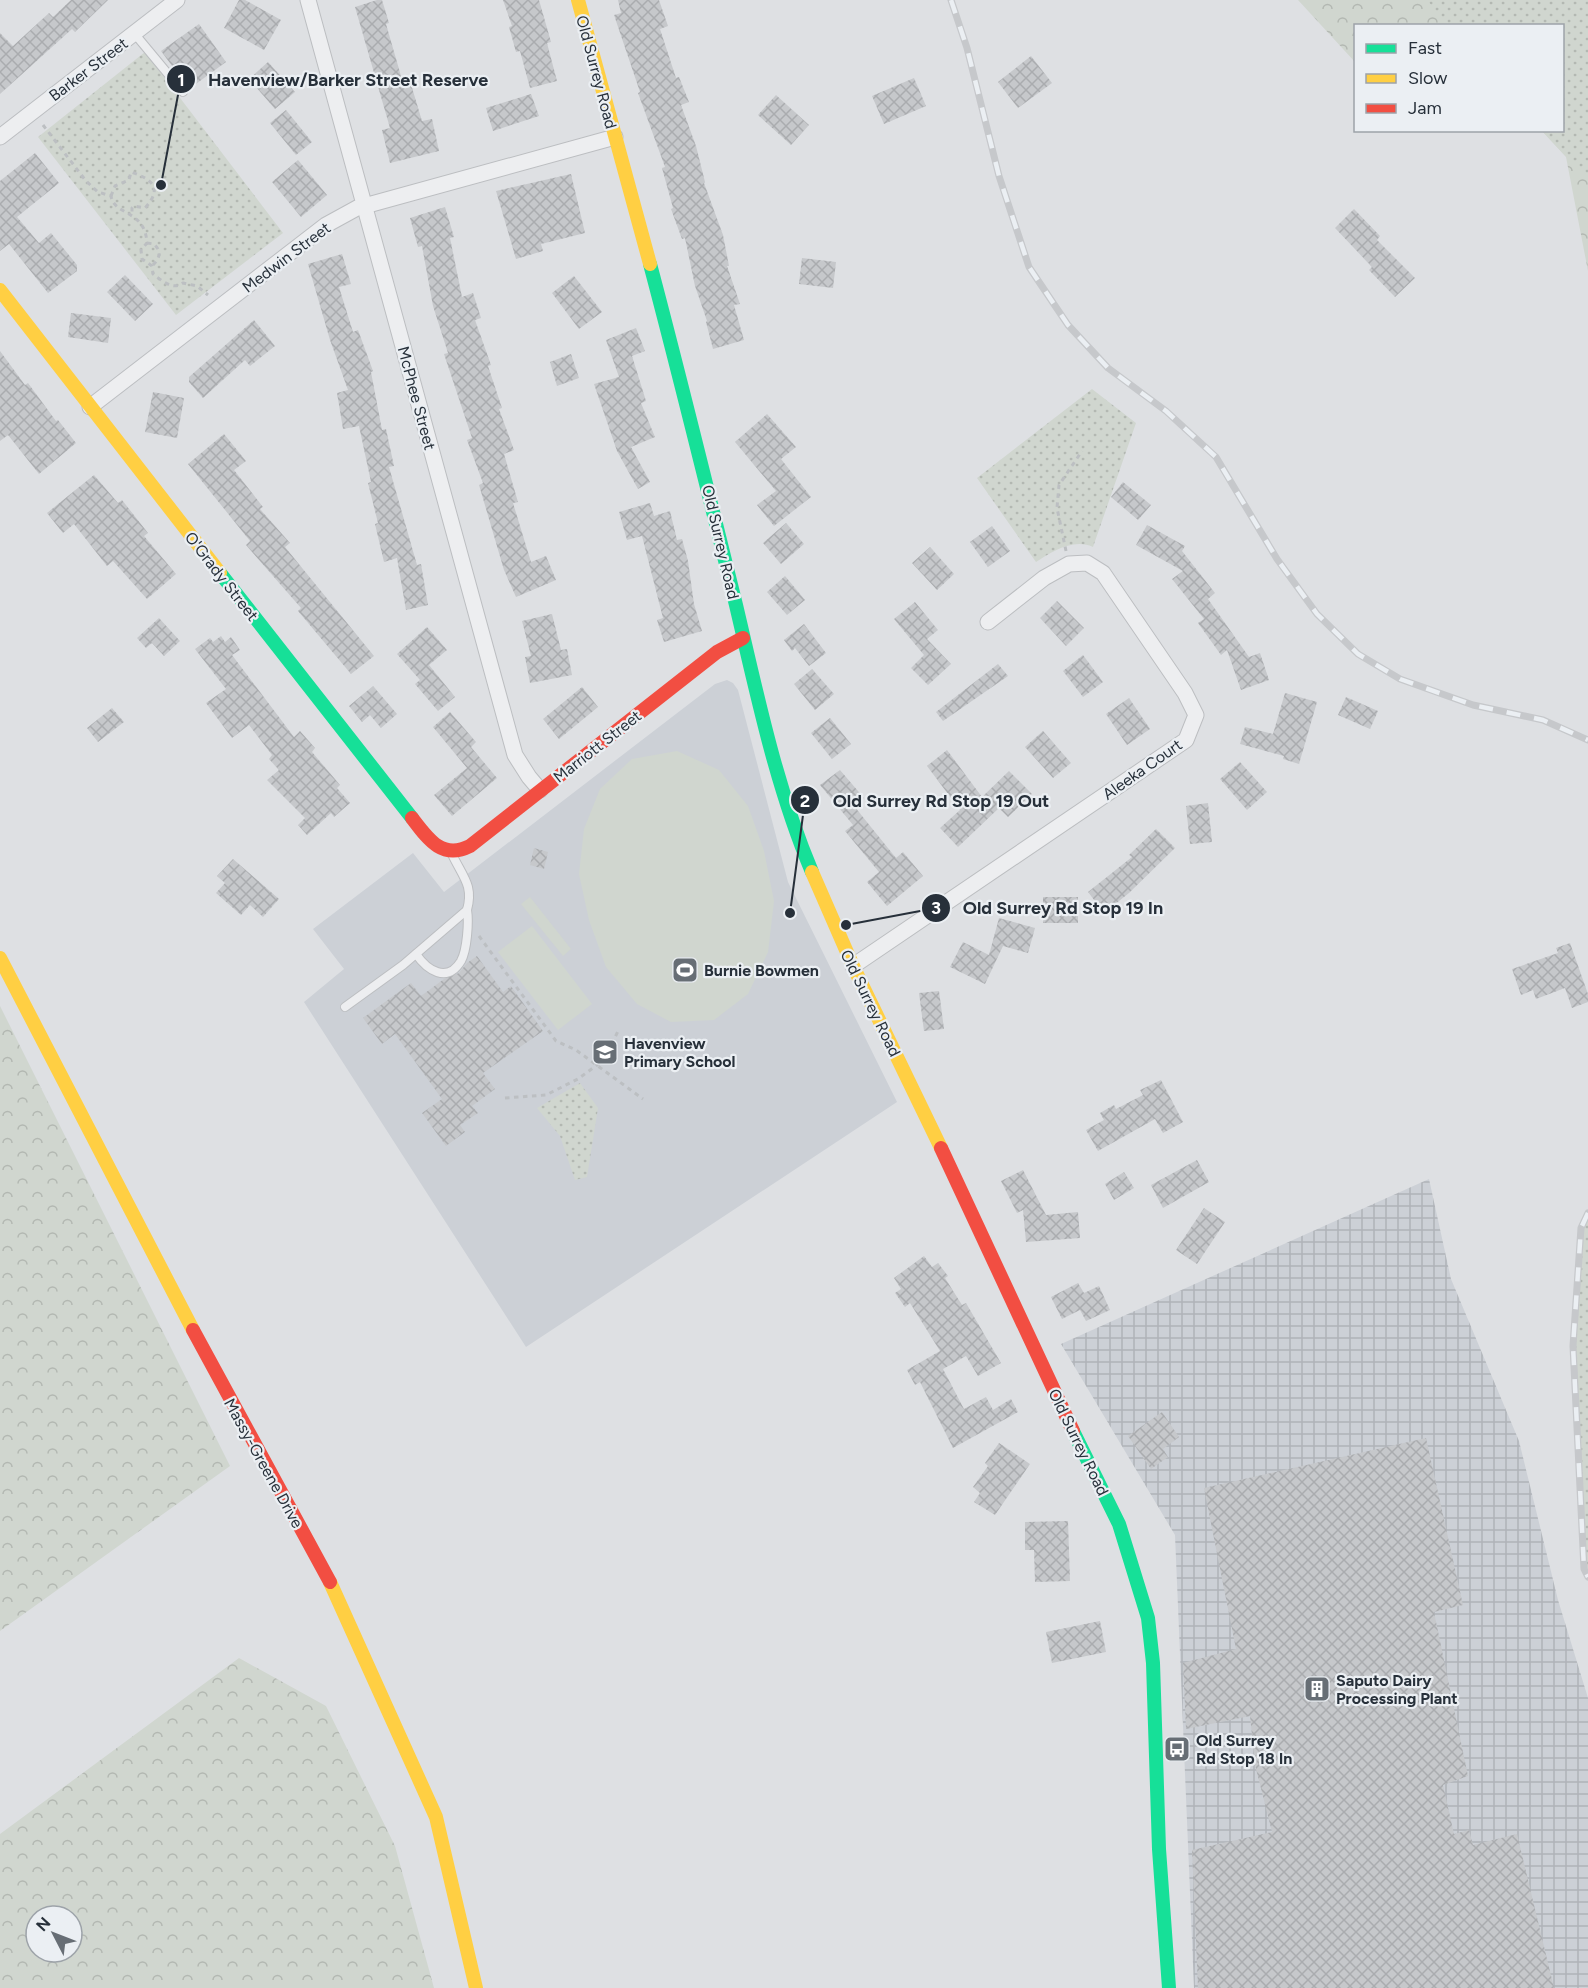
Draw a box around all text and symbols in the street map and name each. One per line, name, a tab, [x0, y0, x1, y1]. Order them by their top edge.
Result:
street label: Old Surrey Road	[572, 13, 621, 131]
legend	[1354, 24, 1564, 132]
street label: Barker Street	[45, 34, 131, 105]
text: Fast	[1408, 37, 1442, 59]
callout: Havenview/Barker Street Reserve	[166, 61, 500, 97]
text: Slow	[1408, 67, 1447, 89]
text: 1	[177, 69, 185, 91]
text: Havenview/Barker Street Reserve	[208, 69, 488, 91]
text: Jam	[1408, 97, 1442, 119]
street label: Medwin Street	[238, 218, 334, 297]
street label: McPhee Street	[394, 344, 439, 452]
street label: Old Surrey Road	[698, 483, 743, 601]
street label: O'Grady Street	[181, 528, 262, 625]
street label: Marriott Street	[550, 706, 645, 787]
street label: Aleeka Court	[1099, 735, 1186, 804]
callout: Old Surrey Rd Stop 19 Out	[790, 782, 1061, 818]
text: 2	[800, 790, 810, 812]
text: Old Surrey Rd Stop 19 Out	[833, 790, 1049, 812]
callout: Old Surrey Rd Stop 19 In	[921, 890, 1175, 926]
text: 3	[931, 897, 941, 919]
text: Old Surrey Rd Stop 19 In	[963, 897, 1163, 919]
street label: Old Surrey Road	[836, 947, 905, 1060]
sports icon: Burnie Bowmen	[670, 955, 700, 985]
place label: Burnie Bowmen	[704, 961, 819, 980]
place label: Havenview Primary School	[624, 1034, 736, 1071]
school or university icon: Havenview Primary School	[590, 1037, 620, 1067]
street label: Old Surrey Road	[1044, 1386, 1113, 1499]
street label: Massy-Greene Drive	[220, 1395, 307, 1532]
place label: Saputo Dairy Processing Plant	[1336, 1671, 1458, 1708]
building icon: Saputo Dairy Processing Plant	[1302, 1674, 1332, 1704]
place label: Old Surrey Rd Stop 18 In	[1196, 1731, 1292, 1768]
bus stop icon: Old Surrey Rd Stop 18 In	[1162, 1734, 1192, 1764]
north arrow	[24, 1904, 84, 1964]
text: N	[32, 1913, 54, 1935]

